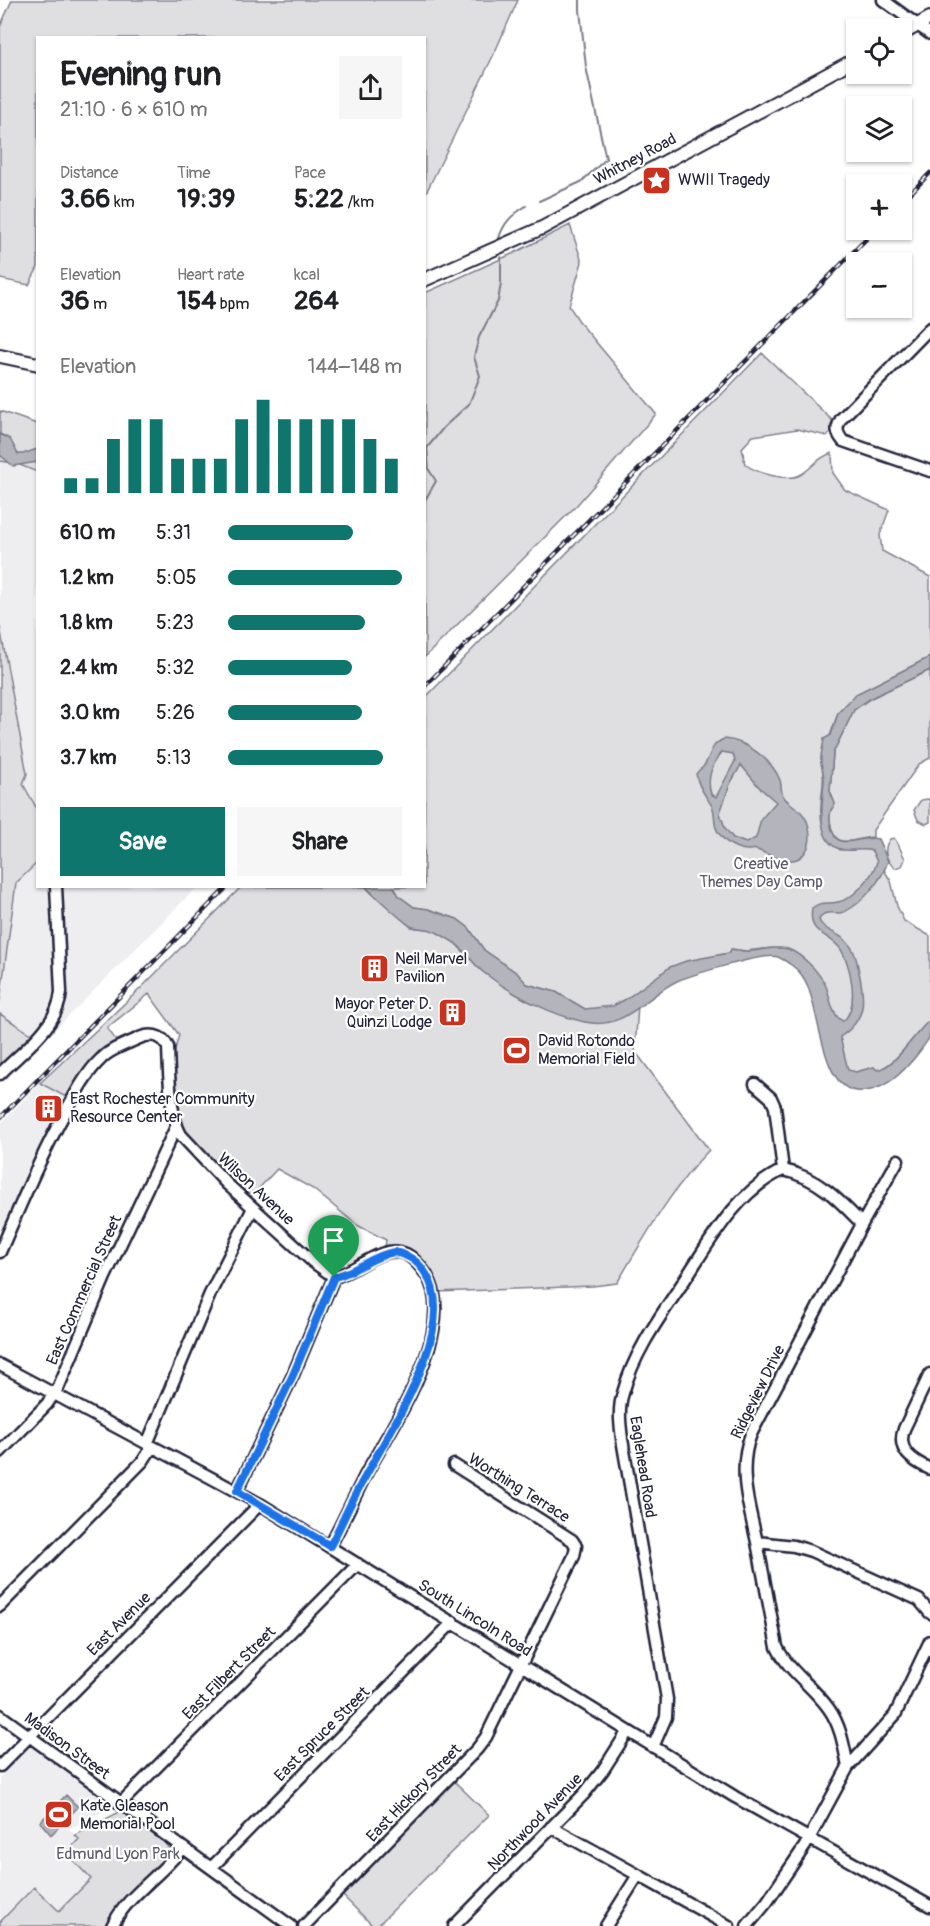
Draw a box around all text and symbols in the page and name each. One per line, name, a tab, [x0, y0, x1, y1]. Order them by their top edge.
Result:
map controls	[846, 18, 912, 318]
button: locate	[846, 18, 912, 84]
text: Evening run	[60, 54, 221, 95]
button: share	[339, 56, 402, 119]
button: layers	[846, 96, 912, 162]
text: 21:10 · 6 × 610 m	[60, 97, 208, 122]
street label: Whitney Road	[590, 129, 680, 189]
text: Distance	[60, 163, 119, 183]
text: Time	[177, 163, 210, 183]
text: Pace	[294, 163, 326, 183]
place icon: WWII Tragedy	[641, 164, 673, 196]
place label: WWII Tragedy	[678, 170, 770, 190]
button: +	[846, 174, 912, 240]
text: 3.66	[60, 183, 110, 215]
text: 19:39	[177, 183, 235, 215]
text: 5:22	[294, 183, 344, 215]
text: km	[110, 192, 135, 212]
text: /km	[344, 192, 374, 212]
button: −	[846, 252, 912, 318]
text: Elevation	[60, 265, 121, 285]
text: Heart rate	[177, 265, 244, 285]
text: kcal	[294, 265, 320, 285]
text: 36	[60, 285, 90, 317]
text: 154	[177, 285, 216, 317]
text: 264	[294, 285, 339, 317]
text: m	[90, 294, 107, 314]
text: bpm	[216, 294, 249, 314]
text: Elevation	[60, 354, 136, 379]
text: 144–148 m	[308, 354, 402, 379]
text: 610 m	[60, 520, 115, 545]
text: 5:31	[156, 520, 191, 545]
text: 1.2 km	[60, 565, 114, 590]
text: 5:05	[156, 565, 197, 590]
text: 1.8 km	[60, 610, 113, 635]
text: 5:23	[156, 610, 194, 635]
text: 2.4 km	[60, 655, 118, 680]
text: 5:32	[156, 655, 195, 680]
text: 3.0 km	[60, 700, 120, 725]
text: 5:26	[156, 700, 195, 725]
text: 3.7 km	[60, 745, 117, 770]
text: 5:13	[156, 745, 191, 770]
button: Save	[60, 807, 225, 876]
button: Share	[237, 807, 402, 876]
park label: Creative Themes Day Camp	[699, 854, 823, 892]
place label: Neil Marvel Pavilion	[395, 949, 467, 987]
building icon: Neil Marvel Pavilion	[358, 952, 390, 984]
place label: Mayor Peter D. Quinzi Lodge	[335, 994, 432, 1032]
building icon: Mayor Peter D. Quinzi Lodge	[437, 997, 469, 1029]
place label: David Rotondo Memorial Field	[538, 1031, 635, 1069]
sports icon: David Rotondo Memorial Field	[501, 1034, 533, 1066]
place label: East Rochester Community Resource Center	[70, 1089, 255, 1127]
building icon: East Rochester Community Resource Center	[33, 1092, 65, 1124]
street label: Wilson Avenue	[213, 1148, 299, 1230]
street label: East Commercial Street	[42, 1211, 126, 1368]
pin	[308, 1215, 359, 1277]
icon: arrive	[317, 1224, 350, 1257]
street label: Ridgeview Drive	[727, 1342, 789, 1442]
street label: Eaglehead Road	[625, 1415, 661, 1519]
street label: Worthing Terrace	[464, 1449, 574, 1527]
street label: South Lincoln Road	[414, 1575, 536, 1661]
street label: East Avenue	[83, 1588, 155, 1660]
street label: East Filbert Street	[178, 1622, 280, 1724]
street label: East Spruce Street	[270, 1682, 374, 1786]
street label: Madison Street	[20, 1708, 114, 1784]
street label: East Hickory Street	[362, 1739, 466, 1846]
street label: Northwood Avenue	[483, 1769, 587, 1875]
place label: Kate Gleason Memorial Pool	[80, 1796, 175, 1834]
sports icon: Kate Gleason Memorial Pool	[43, 1799, 75, 1831]
park label: Edmund Lyon Park	[56, 1844, 180, 1864]

